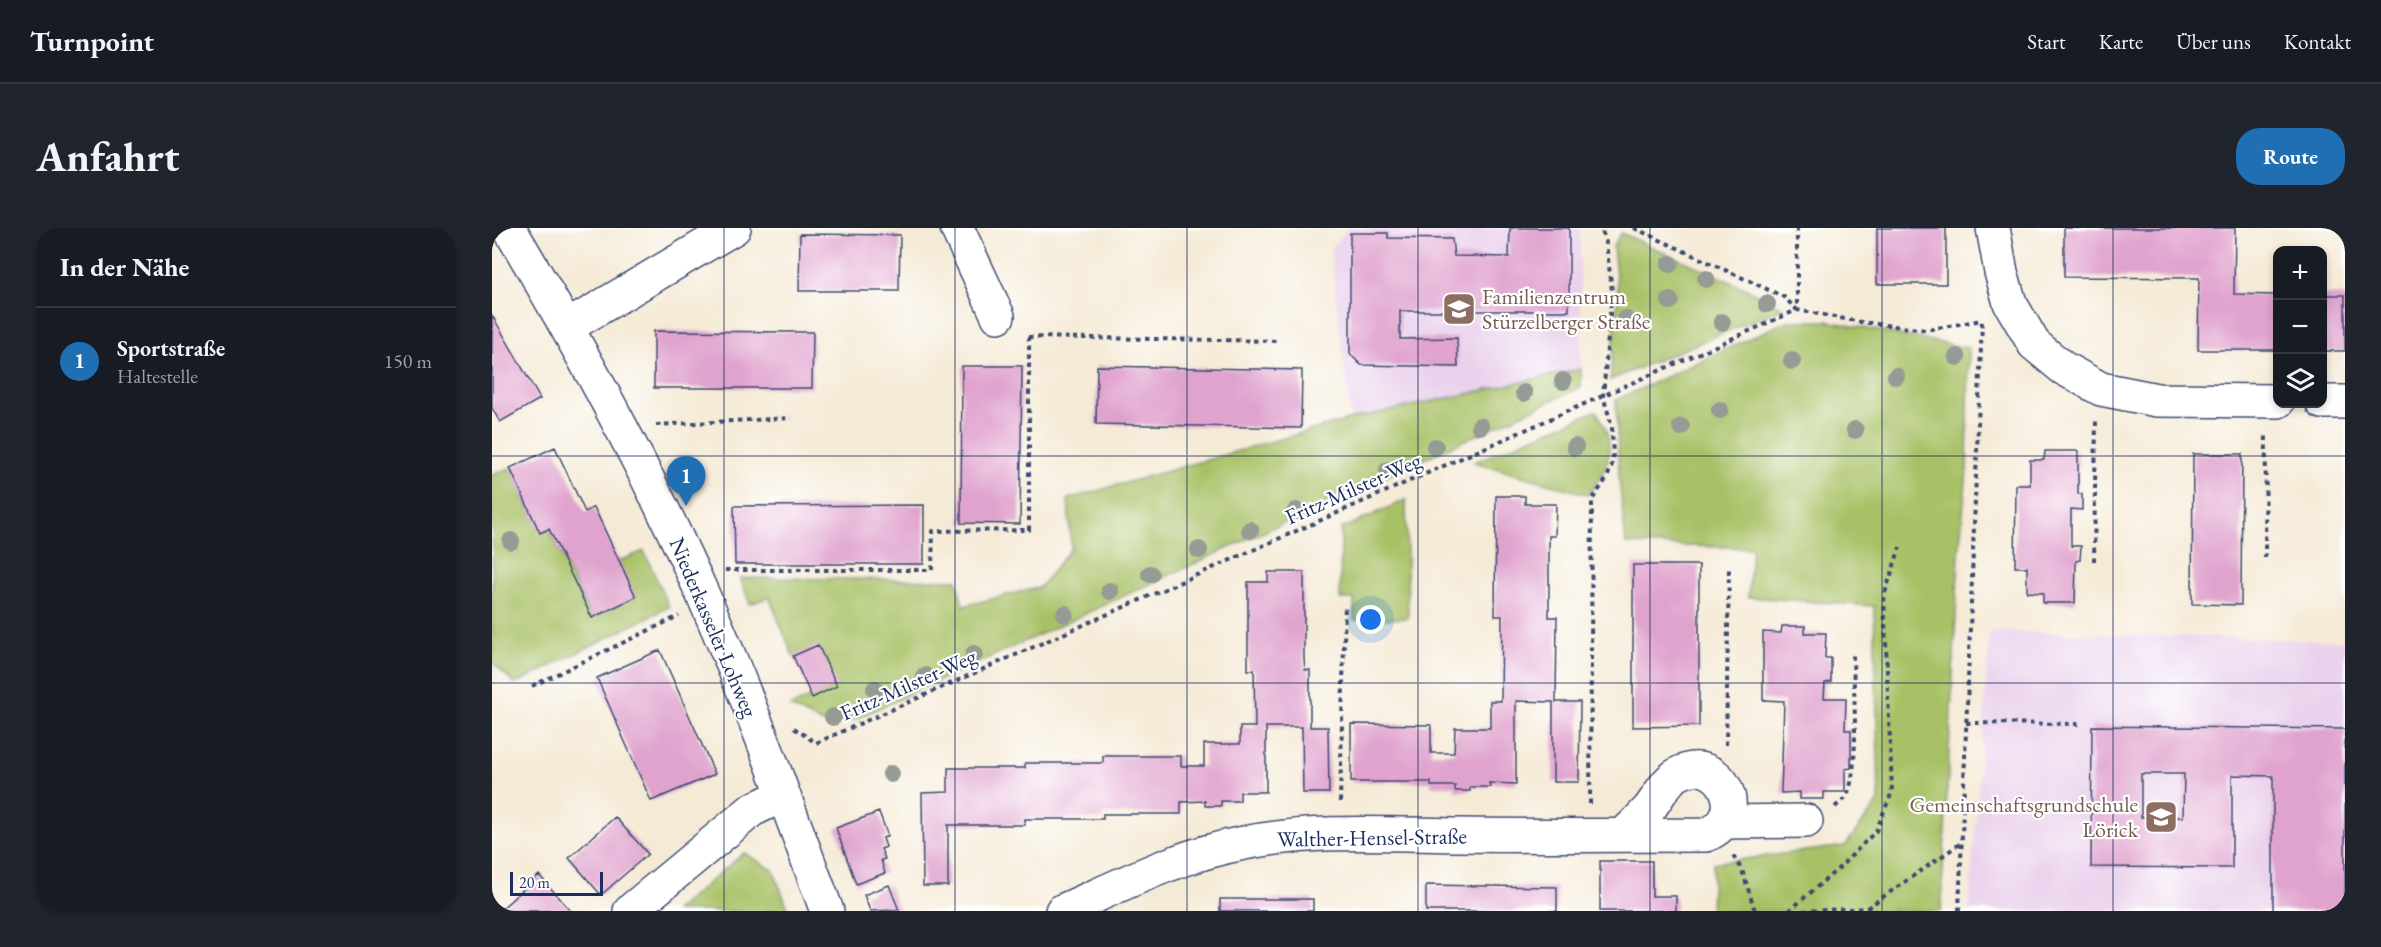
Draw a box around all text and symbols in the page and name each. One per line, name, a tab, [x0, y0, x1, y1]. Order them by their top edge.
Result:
text: Turnpoint	[30, 23, 154, 59]
text: Start	[2027, 28, 2066, 55]
text: Karte	[2099, 28, 2143, 55]
text: Über uns	[2176, 28, 2251, 55]
text: Kontakt	[2284, 28, 2351, 55]
button: Route	[2236, 128, 2345, 185]
text: Anfahrt	[36, 129, 179, 184]
map controls	[2273, 246, 2327, 408]
button: +	[2273, 246, 2327, 300]
text: In der Nähe	[60, 250, 189, 284]
place label: Familienzentrum Stürzelberger Straße	[1482, 282, 1651, 336]
school or university icon: Familienzentrum Stürzelberger Straße	[1441, 291, 1477, 327]
button: −	[2273, 300, 2327, 354]
text: Sportstraße	[117, 334, 225, 363]
text: 1	[74, 348, 85, 374]
text: 150 m	[384, 348, 432, 374]
button: layers	[2273, 354, 2327, 408]
text: Haltestelle	[117, 363, 198, 389]
street label: Fritz-Milster-Weg	[1280, 445, 1426, 531]
pin: 1	[666, 456, 706, 506]
street label: Niederkasseler Lohweg	[663, 533, 765, 722]
your location	[1356, 605, 1385, 634]
street label: Fritz-Milster-Weg	[835, 641, 981, 727]
place label: Gemeinschaftsgrundschule Lörick	[1909, 790, 2139, 844]
school or university icon: Gemeinschaftsgrundschule Lörick	[2143, 799, 2179, 835]
street label: Walther-Hensel-Straße	[1277, 821, 1468, 854]
scale bar	[510, 869, 603, 896]
text: 20 m	[519, 872, 550, 893]

